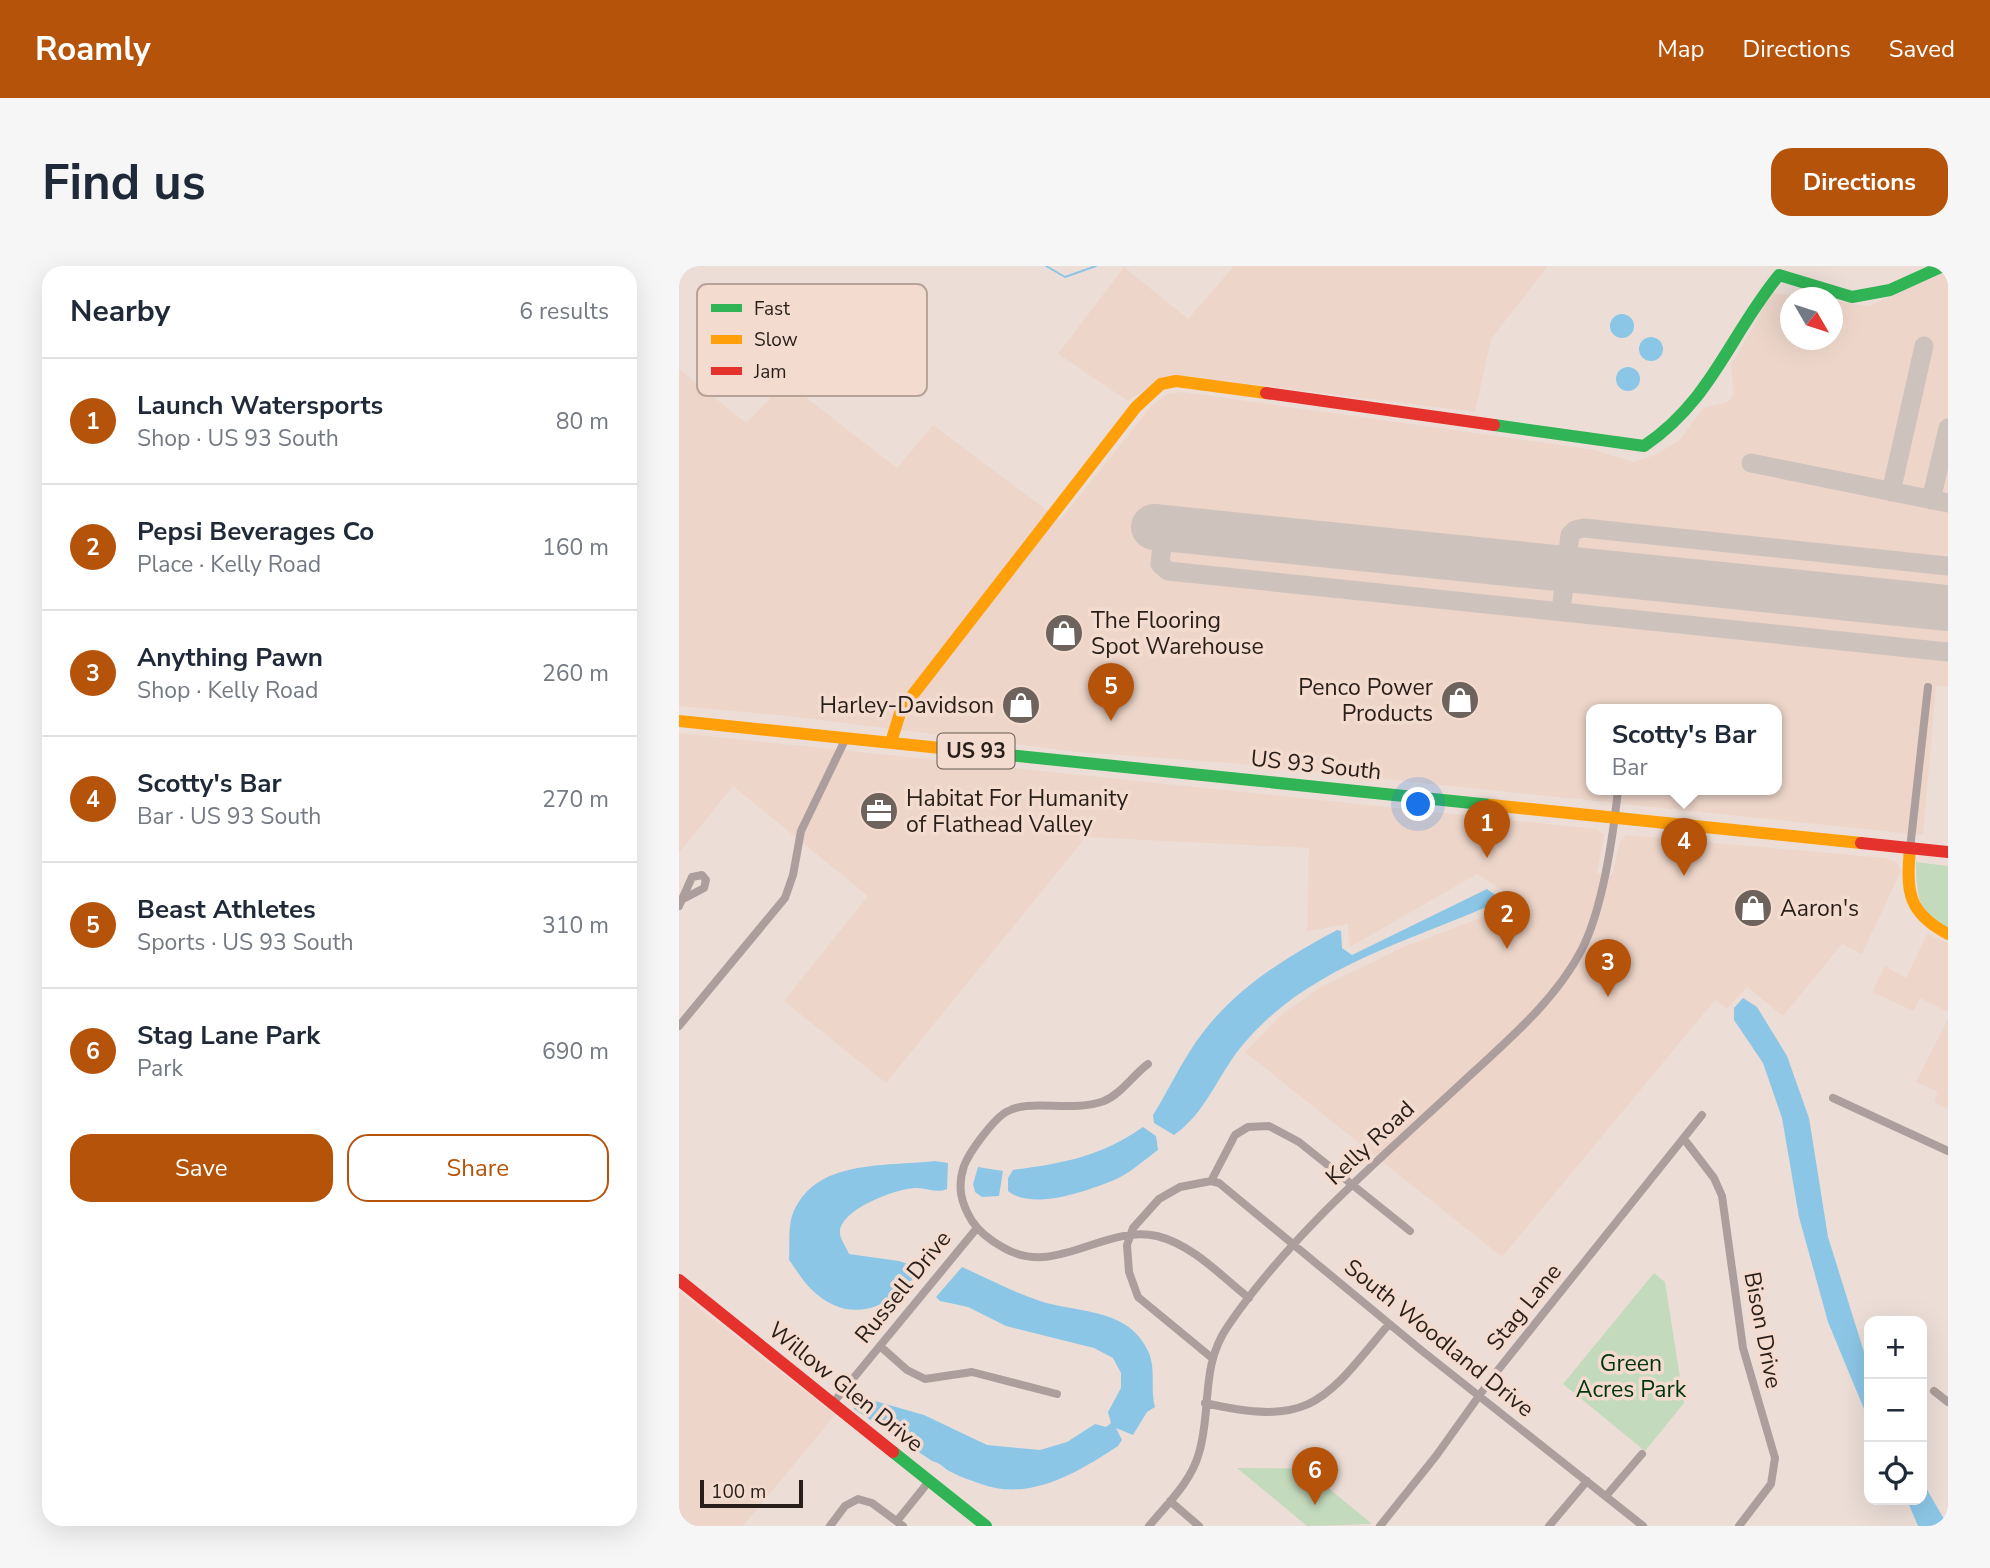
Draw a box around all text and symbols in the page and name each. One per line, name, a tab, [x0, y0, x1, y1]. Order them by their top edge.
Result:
text: Roamly	[35, 27, 151, 72]
text: Map	[1657, 33, 1704, 65]
text: Directions	[1742, 33, 1851, 65]
text: Saved	[1889, 33, 1955, 65]
button: Directions	[1771, 148, 1948, 216]
text: Find us	[42, 149, 206, 216]
legend	[697, 284, 927, 396]
north arrow	[1780, 287, 1843, 350]
text: Nearby	[70, 291, 170, 332]
text: 6 results	[519, 296, 609, 327]
text: Fast	[754, 296, 790, 322]
text: Slow	[754, 327, 798, 353]
text: Jam	[753, 359, 787, 385]
text: Launch Watersports	[137, 388, 383, 423]
text: 1	[86, 406, 100, 437]
text: 80 m	[556, 406, 609, 437]
text: Shop · US 93 South	[137, 423, 339, 454]
text: Pepsi Beverages Co	[137, 514, 374, 549]
text: 2	[86, 532, 100, 563]
text: 160 m	[542, 532, 609, 563]
text: Place · Kelly Road	[137, 549, 321, 580]
place label: The Flooring Spot Warehouse	[1091, 605, 1264, 662]
shop icon: The Flooring Spot Warehouse	[1043, 612, 1085, 654]
text: Anything Pawn	[137, 640, 323, 675]
text: 3	[86, 658, 100, 689]
text: 260 m	[542, 658, 609, 689]
pin: 5	[1088, 663, 1134, 721]
place label: Penco Power Products	[1298, 672, 1434, 729]
text: Shop · Kelly Road	[137, 675, 318, 706]
shop icon: Penco Power Products	[1439, 679, 1481, 721]
shop icon: Harley-Davidson	[1000, 684, 1042, 726]
place label: Harley-Davidson	[820, 690, 994, 721]
popup	[1586, 704, 1782, 795]
text: Scotty's Bar	[1612, 717, 1756, 752]
road number: US 93	[937, 734, 1015, 769]
street label: US 93 South	[1249, 743, 1383, 787]
text: Bar	[1612, 752, 1648, 783]
text: Scotty's Bar	[137, 766, 282, 801]
place label: Habitat For Humanity of Flathead Valley	[906, 783, 1129, 840]
text: 4	[86, 784, 100, 815]
text: 270 m	[542, 784, 609, 815]
your location	[1401, 787, 1435, 821]
office icon: Habitat For Humanity of Flathead Valley	[858, 790, 900, 832]
pin: 1	[1464, 800, 1510, 858]
text: Bar · US 93 South	[137, 801, 321, 832]
pin: 4	[1661, 818, 1707, 876]
shop icon: Aaron's	[1732, 887, 1774, 929]
pin: 2	[1484, 891, 1530, 949]
text: Beast Athletes	[137, 892, 316, 927]
place label: Aaron's	[1780, 893, 1859, 924]
text: 5	[86, 910, 100, 941]
text: 310 m	[542, 910, 609, 941]
text: Sports · US 93 South	[137, 927, 354, 958]
pin: 3	[1585, 939, 1631, 997]
text: Stag Lane Park	[137, 1018, 320, 1053]
text: 6	[86, 1036, 100, 1067]
text: 690 m	[542, 1036, 609, 1067]
text: Park	[137, 1053, 183, 1084]
street label: Kelly Road	[1319, 1094, 1421, 1192]
button: Save	[70, 1134, 333, 1202]
button: Share	[347, 1134, 609, 1202]
street label: Russell Drive	[848, 1224, 958, 1350]
street label: South Woodland Drive	[1338, 1252, 1540, 1424]
street label: Stag Lane	[1479, 1257, 1569, 1357]
street label: Bison Drive	[1737, 1269, 1789, 1391]
street label: Willow Glen Drive	[762, 1315, 930, 1459]
map controls	[1864, 1316, 1927, 1505]
button: +	[1864, 1316, 1927, 1379]
park label: Green Acres Park	[1576, 1348, 1687, 1405]
button: −	[1864, 1379, 1927, 1442]
button: locate	[1864, 1442, 1927, 1505]
pin: 6	[1292, 1447, 1338, 1505]
scale bar	[700, 1477, 803, 1509]
text: 100 m	[711, 1479, 766, 1505]

